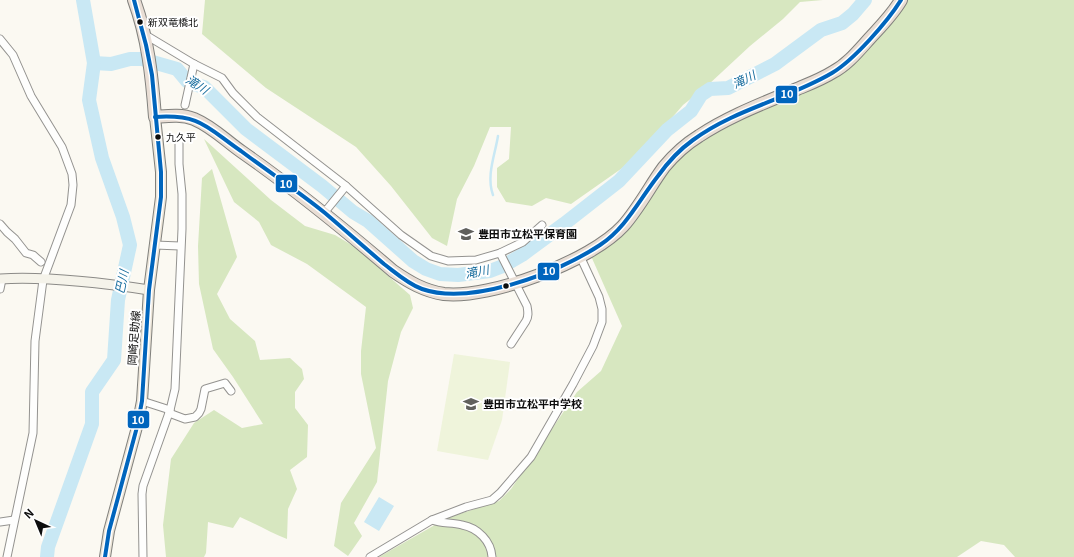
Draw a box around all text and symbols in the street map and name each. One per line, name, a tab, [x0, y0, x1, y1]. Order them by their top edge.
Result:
place label: 新双竜橋北	[148, 14, 198, 29]
marker: 新双竜橋北	[135, 17, 145, 27]
water label: 滝川	[729, 65, 760, 92]
water label: 滝川	[183, 70, 214, 98]
line badge: 10	[775, 85, 798, 104]
text: 10	[781, 85, 793, 101]
place label: 九久平	[166, 129, 196, 144]
marker: 九久平	[153, 132, 163, 142]
line badge: 10	[275, 174, 298, 193]
text: 10	[280, 175, 292, 191]
school or university icon: 豊田市立松平保育園	[457, 225, 475, 243]
place label: 豊田市立松平保育園	[478, 225, 577, 241]
water label: 滝川	[463, 260, 492, 281]
line badge: 10	[537, 262, 560, 281]
text: 10	[543, 262, 555, 278]
water label: 巴川	[110, 266, 132, 295]
unlabelled marker	[501, 281, 511, 291]
street label: 岡崎足助線	[123, 310, 143, 366]
school or university icon: 豊田市立松平中学校	[462, 395, 480, 413]
place label: 豊田市立松平中学校	[483, 395, 582, 411]
line badge: 10	[127, 410, 150, 429]
text: 10	[132, 411, 144, 427]
north arrow	[16, 501, 56, 541]
text: N	[20, 504, 37, 522]

